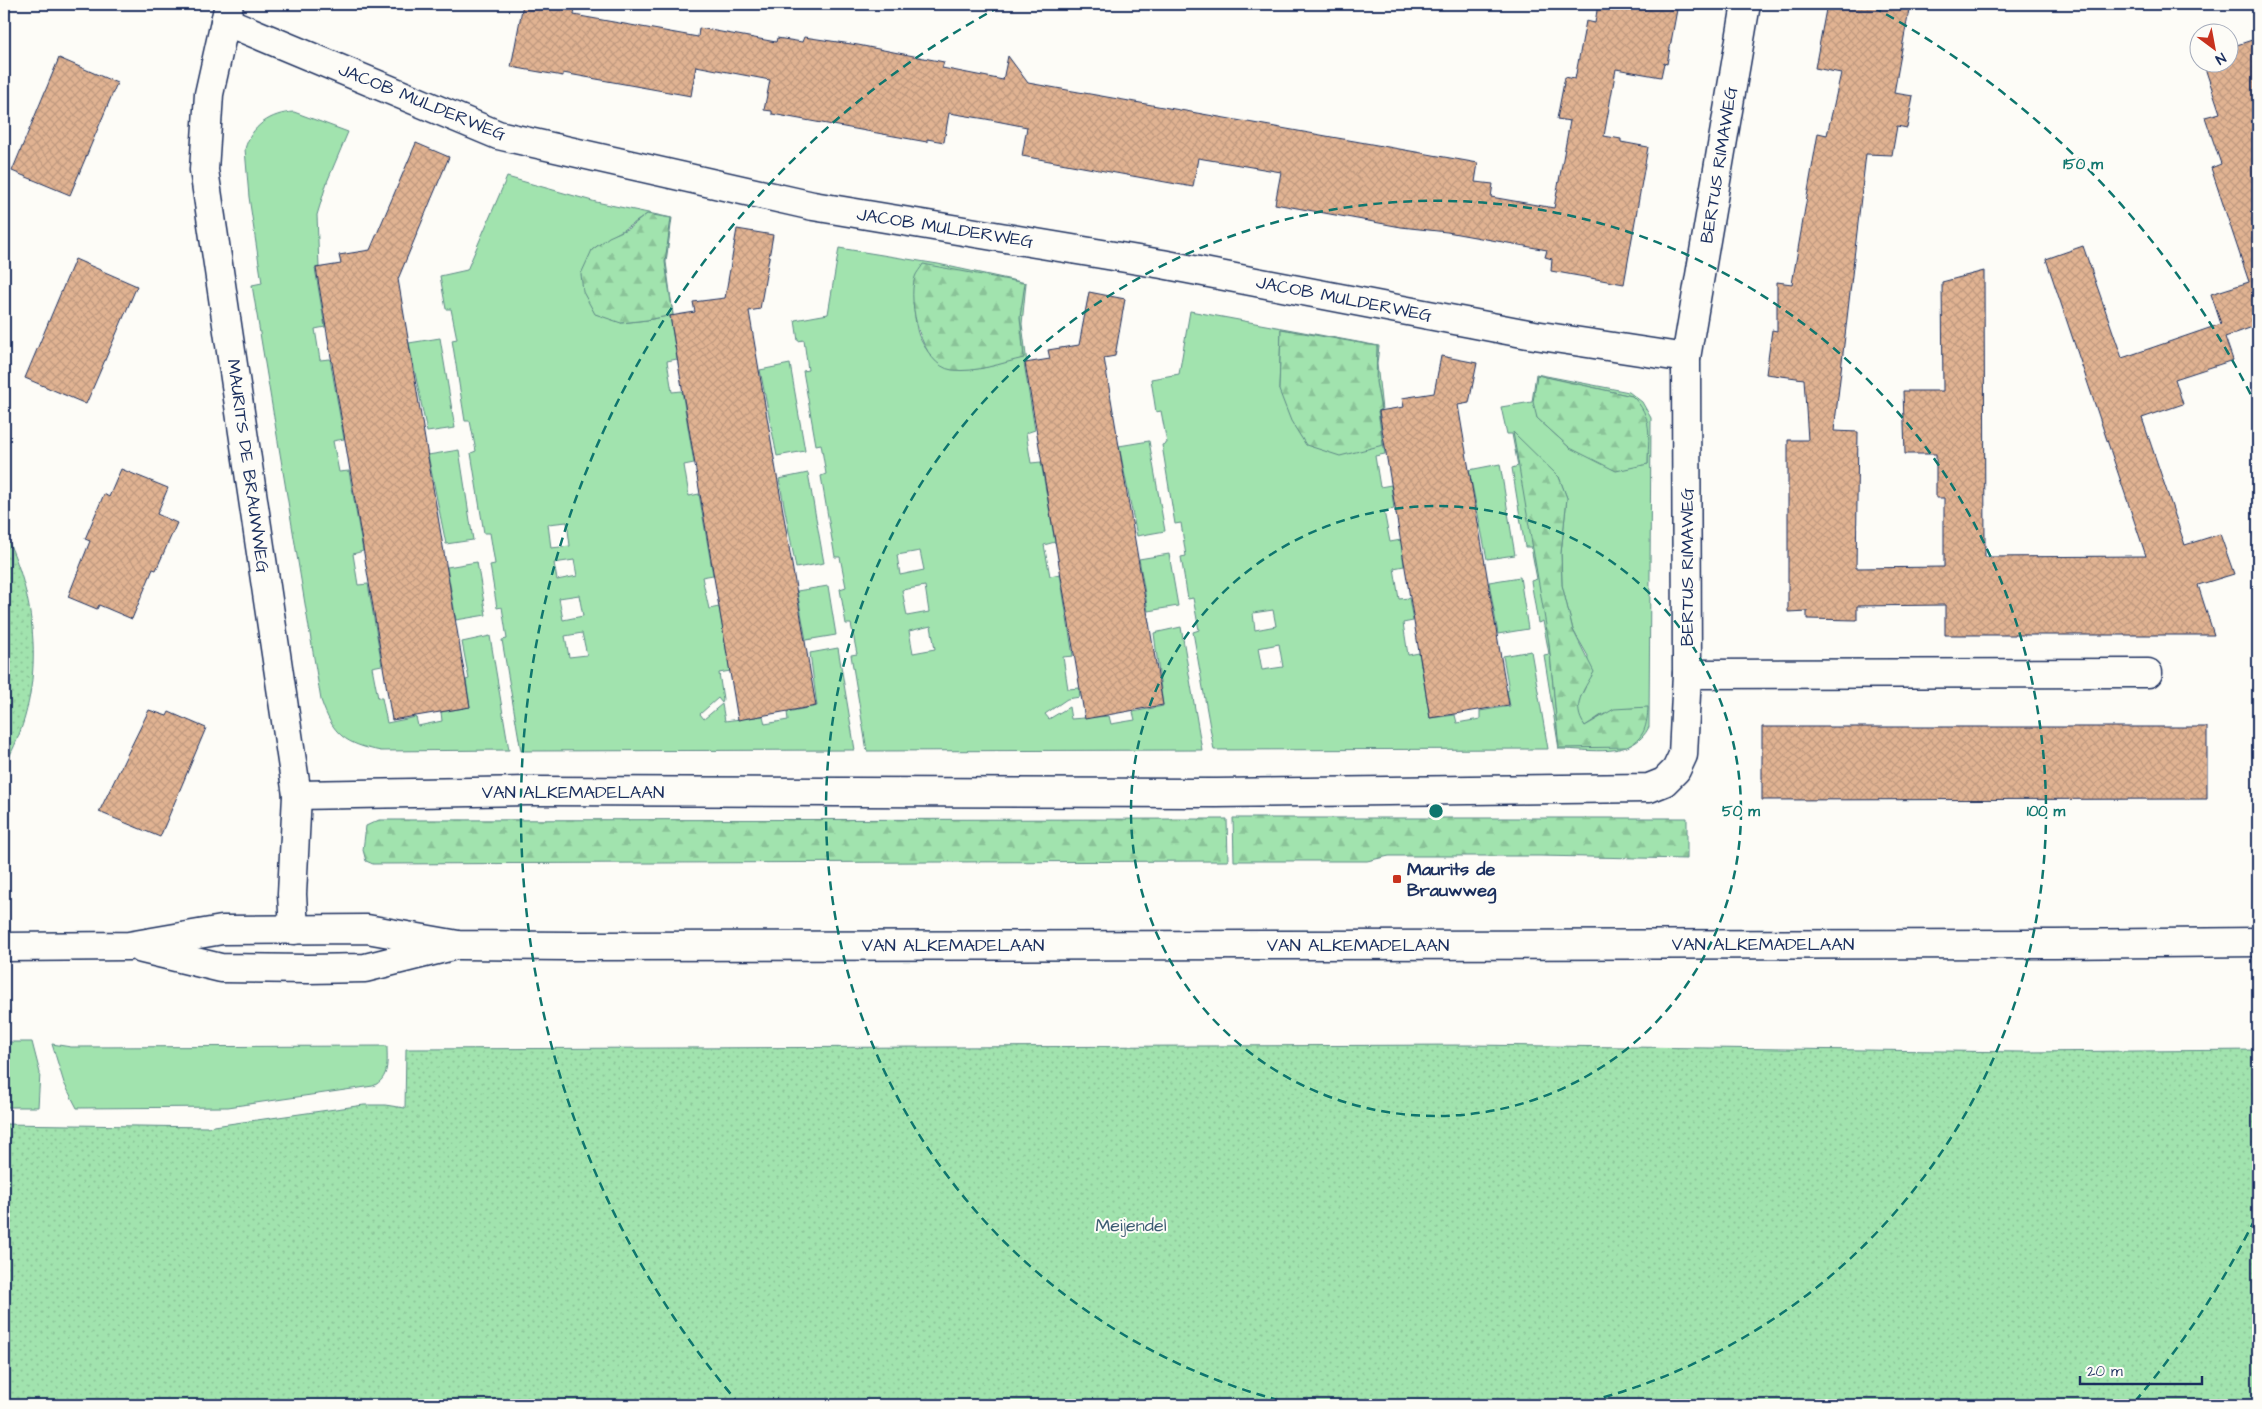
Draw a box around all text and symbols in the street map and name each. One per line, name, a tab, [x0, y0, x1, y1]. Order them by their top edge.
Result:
north arrow	[2190, 22, 2240, 72]
text: N	[2211, 47, 2229, 69]
street label: JACOB MULDERWEG	[335, 57, 510, 147]
street label: BERTUS RIMAWEG	[1694, 84, 1744, 245]
text: 150 m	[2063, 154, 2103, 175]
street label: JACOB MULDERWEG	[855, 202, 1036, 254]
street label: JACOB MULDERWEG	[1254, 270, 1435, 328]
street label: MAURITS DE BRAUWWEG	[221, 357, 275, 575]
street label: BERTUS RIMAWEG	[1675, 487, 1700, 646]
street label: VAN ALKEMADELAAN	[482, 780, 664, 805]
text: 50 m	[1722, 801, 1760, 822]
text: 100 m	[2027, 801, 2066, 822]
centre of rings	[1427, 802, 1445, 820]
place label: Maurits de Brauwweg	[1407, 857, 1497, 904]
marker: Maurits de Brauwweg	[1391, 873, 1403, 885]
street label: VAN ALKEMADELAAN	[1672, 932, 1854, 957]
street label: VAN ALKEMADELAAN	[862, 933, 1044, 958]
street label: VAN ALKEMADELAAN	[1267, 933, 1449, 958]
park label: Meijendel	[1095, 1213, 1167, 1238]
scale bar	[2080, 1354, 2202, 1386]
text: 20 m	[2087, 1361, 2123, 1382]

